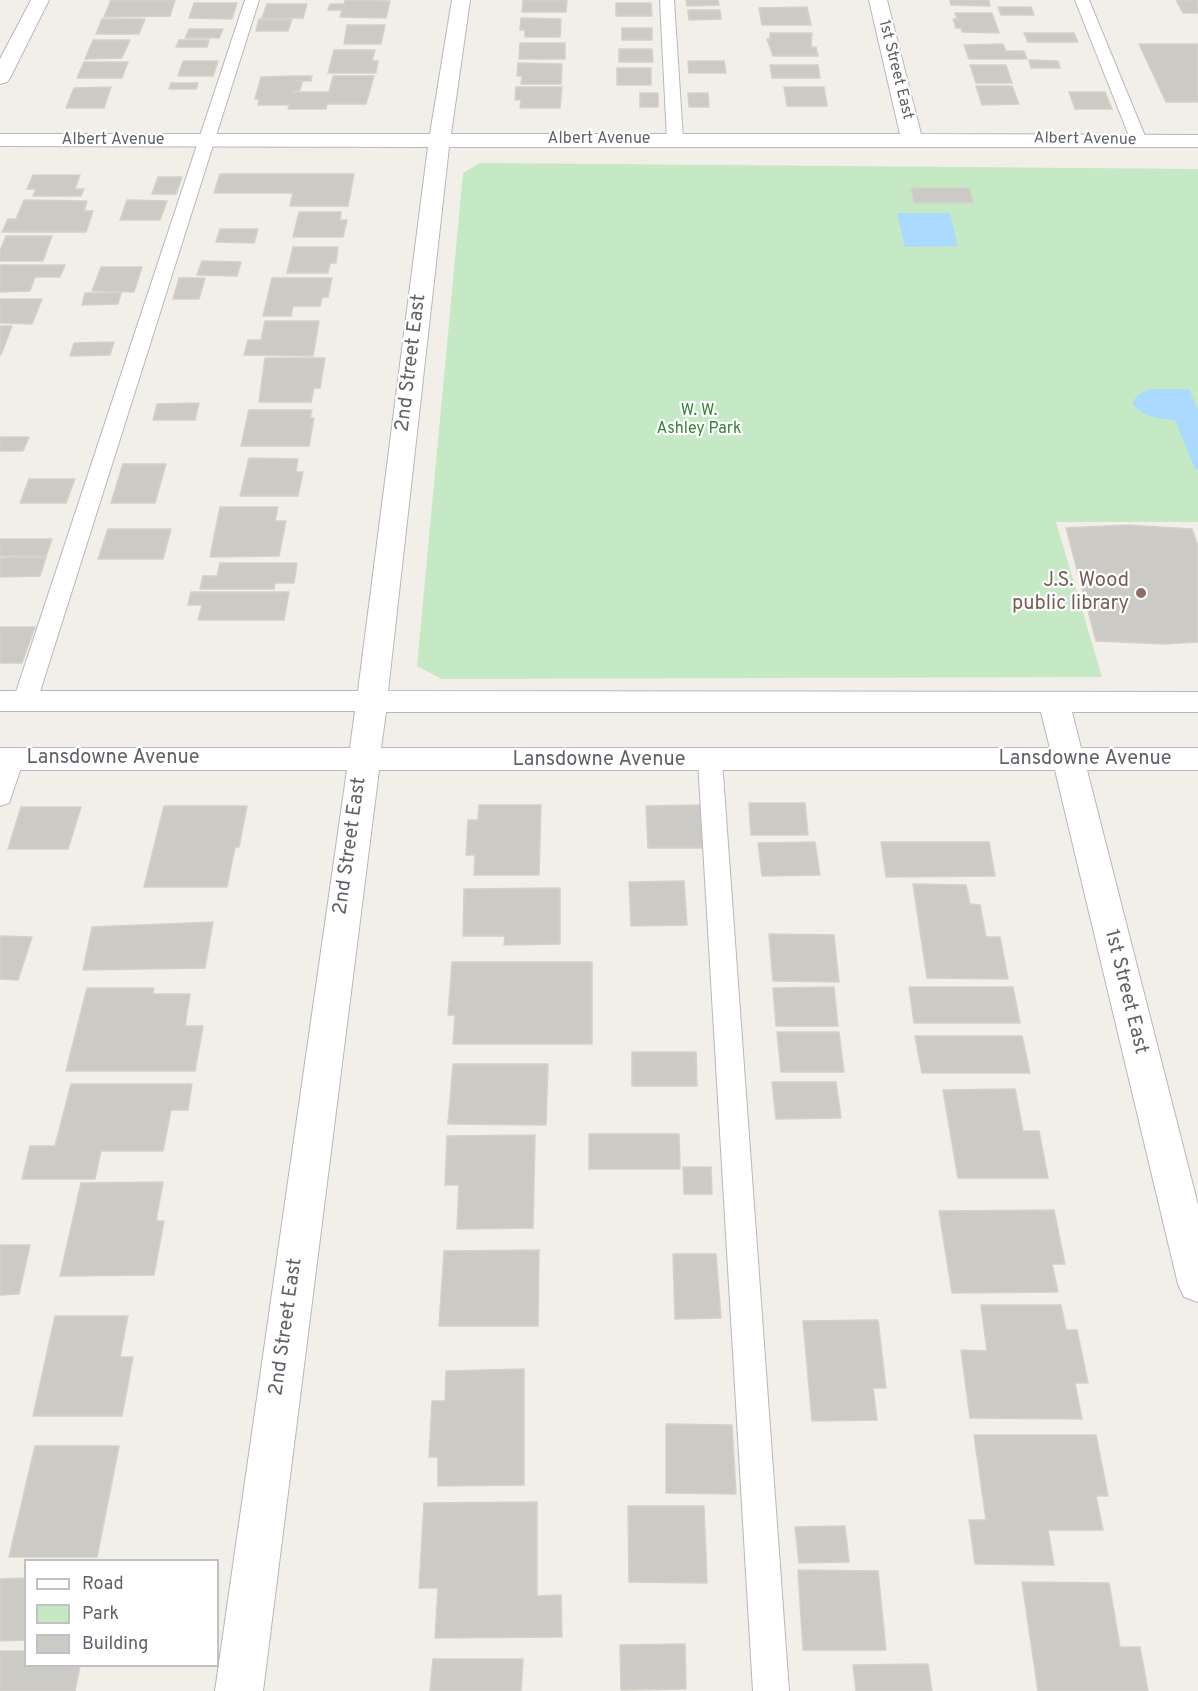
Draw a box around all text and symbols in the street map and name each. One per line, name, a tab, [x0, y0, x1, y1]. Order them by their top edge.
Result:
street label: 1st Street East	[873, 18, 917, 122]
street label: Albert Avenue	[548, 130, 650, 150]
street label: Albert Avenue	[1033, 130, 1137, 150]
street label: Albert Avenue	[62, 131, 164, 151]
street label: 2nd Street East	[392, 293, 432, 433]
park label: W. W. Ashley Park	[656, 402, 742, 440]
place label: J.S. Wood public library	[1012, 570, 1129, 617]
marker: J.S. Wood public library	[1134, 586, 1148, 600]
street label: Lansdowne Avenue	[27, 747, 199, 771]
street label: Lansdowne Avenue	[999, 748, 1171, 772]
street label: Lansdowne Avenue	[513, 749, 685, 773]
street label: 2nd Street East	[329, 776, 373, 916]
street label: 1st Street East	[1098, 927, 1152, 1057]
street label: 2nd Street East	[265, 1257, 309, 1397]
legend	[24, 1559, 219, 1667]
text: Road	[82, 1573, 124, 1596]
text: Park	[82, 1603, 119, 1626]
text: Building	[82, 1633, 148, 1656]

